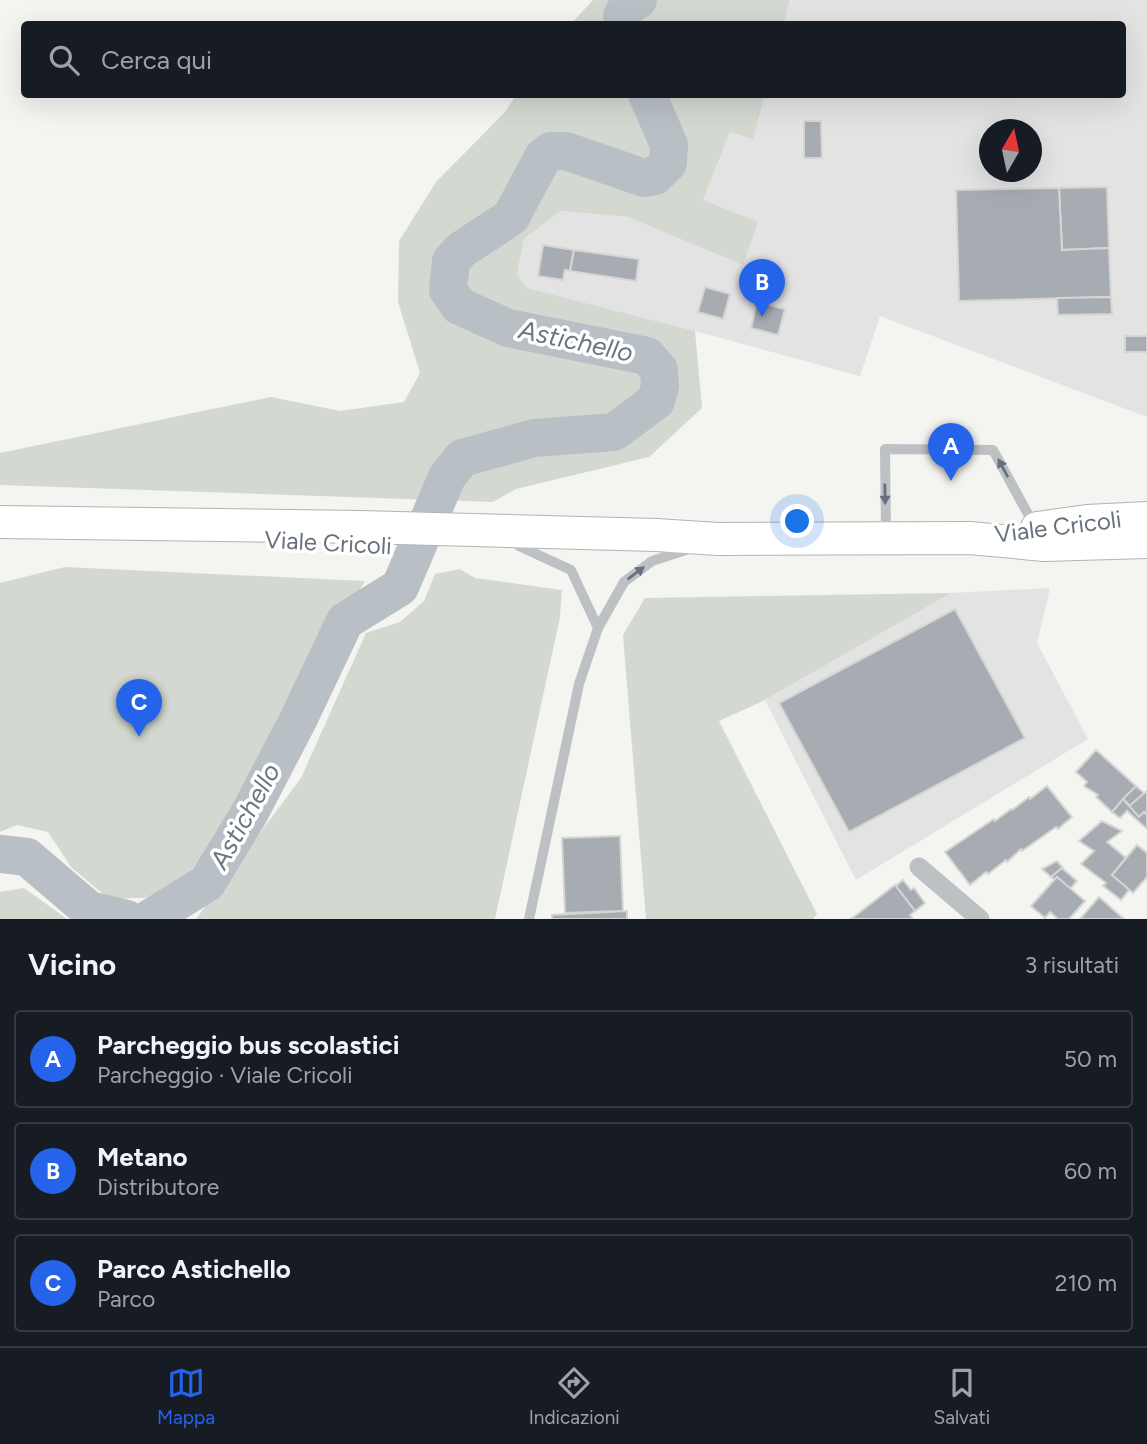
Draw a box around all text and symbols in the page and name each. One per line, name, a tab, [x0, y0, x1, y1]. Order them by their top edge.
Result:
search box	[21, 21, 1126, 98]
icon: search	[45, 41, 83, 79]
text: Cerca qui	[101, 44, 212, 76]
north arrow	[979, 119, 1042, 182]
pin: B	[739, 259, 785, 317]
water label: Astichello	[515, 313, 636, 369]
pin: A	[928, 423, 974, 481]
one-way arrow	[997, 458, 1009, 478]
one-way arrow	[879, 483, 891, 505]
your location	[780, 504, 814, 538]
street label: Viale Cricoli	[993, 504, 1123, 549]
street label: Viale Cricoli	[264, 525, 392, 560]
one-way arrow	[627, 565, 645, 580]
pin: C	[116, 679, 162, 737]
water label: Astichello	[203, 758, 287, 875]
text: Vicino	[28, 946, 116, 983]
text: 3 risultati	[1025, 951, 1119, 979]
text: Parcheggio bus scolastici	[97, 1029, 400, 1061]
text: A	[45, 1045, 61, 1073]
text: 50 m	[1064, 1045, 1117, 1073]
text: Parcheggio · Viale Cricoli	[97, 1061, 352, 1089]
text: Metano	[97, 1141, 188, 1173]
text: B	[46, 1157, 60, 1185]
text: 60 m	[1064, 1157, 1117, 1185]
text: Distributore	[97, 1173, 219, 1201]
text: Parco Astichello	[97, 1253, 291, 1285]
text: C	[45, 1269, 61, 1297]
text: 210 m	[1055, 1269, 1117, 1297]
text: Parco	[97, 1285, 155, 1313]
tab: Mappa	[157, 1364, 215, 1429]
tab: Indicazioni	[529, 1364, 620, 1429]
tab: Salvati	[934, 1364, 990, 1429]

